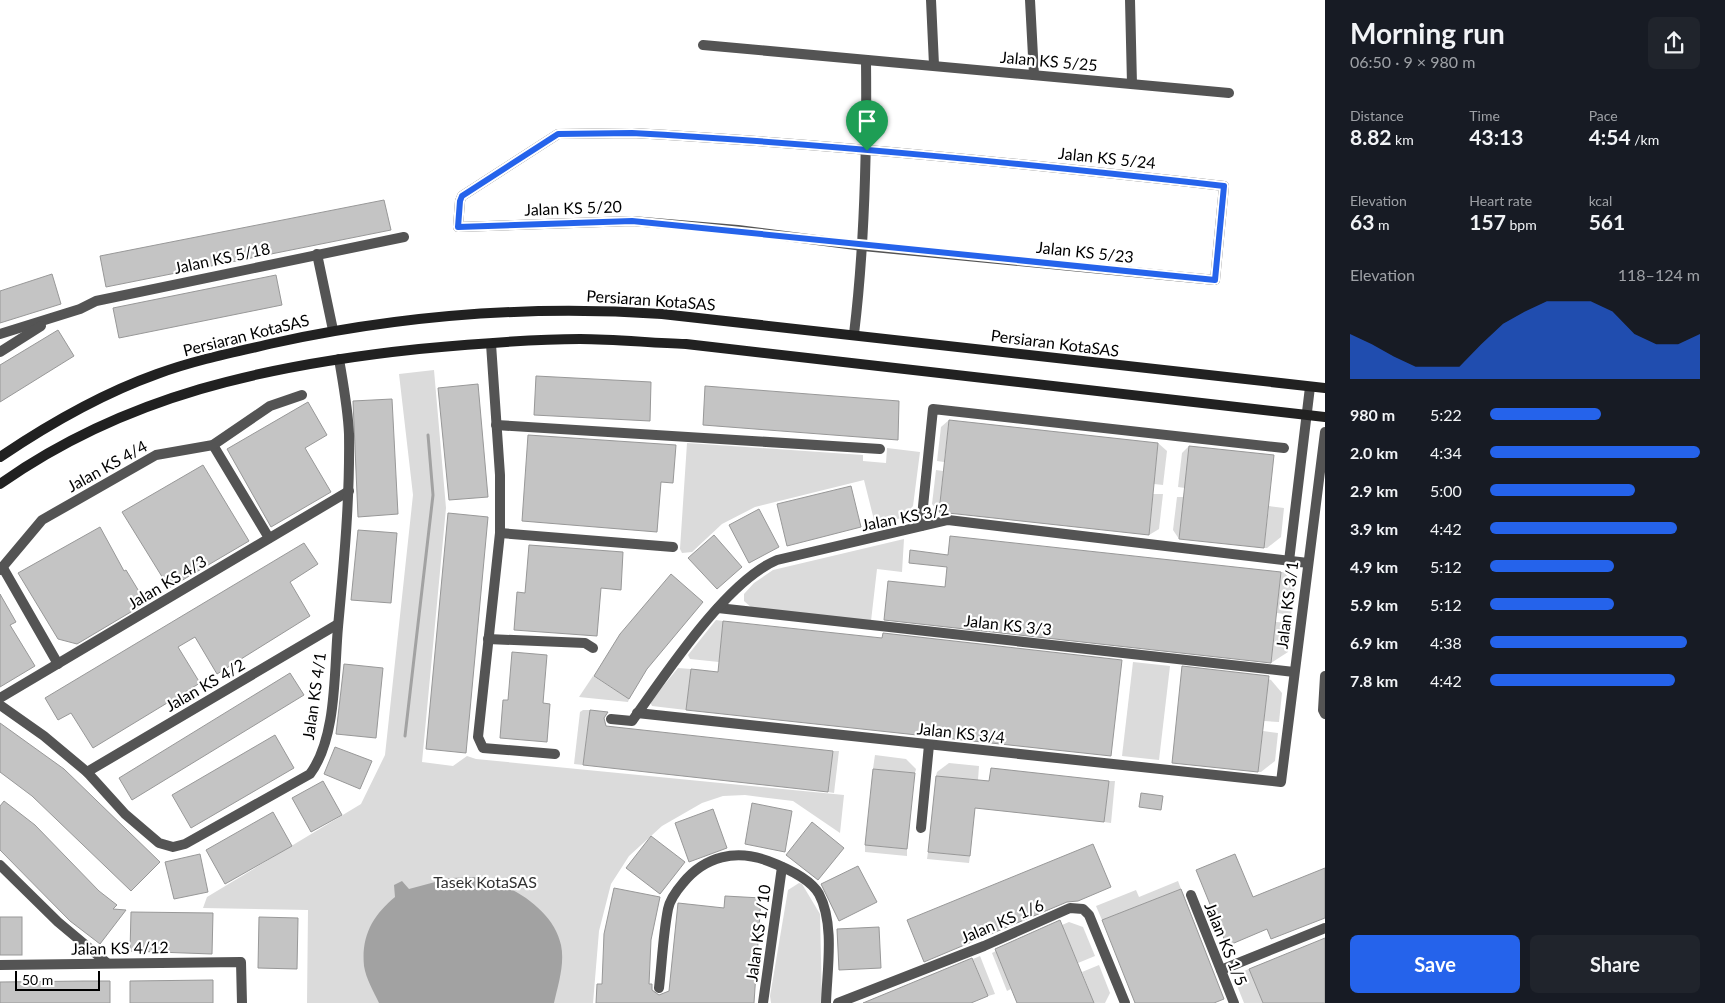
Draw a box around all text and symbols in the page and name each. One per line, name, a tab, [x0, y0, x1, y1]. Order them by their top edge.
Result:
text: Morning run	[1350, 16, 1505, 50]
button: share	[1648, 17, 1700, 69]
street label: Jalan KS 5/25	[1000, 47, 1098, 74]
text: 06:50 · 9 × 980 m	[1350, 52, 1475, 71]
pin	[846, 100, 888, 151]
icon: arrive	[853, 107, 881, 135]
text: Distance	[1350, 107, 1404, 124]
text: Time	[1469, 107, 1500, 124]
text: Pace	[1589, 107, 1618, 124]
text: 8.82	[1350, 124, 1392, 149]
text: 43:13	[1469, 124, 1523, 149]
text: 4:54	[1589, 124, 1631, 149]
text: km	[1392, 131, 1414, 148]
text: /km	[1631, 131, 1659, 148]
street label: Jalan KS 5/24	[1058, 143, 1157, 172]
text: Elevation	[1350, 192, 1407, 209]
text: Heart rate	[1469, 192, 1532, 209]
text: kcal	[1589, 192, 1612, 209]
street label: Jalan KS 5/20	[524, 196, 622, 219]
text: 63	[1350, 209, 1374, 234]
text: 157	[1469, 209, 1506, 234]
text: 561	[1589, 209, 1625, 234]
text: m	[1374, 216, 1389, 233]
text: bpm	[1506, 216, 1537, 233]
street label: Jalan KS 5/23	[1036, 237, 1135, 266]
street label: Jalan KS 5/18	[172, 238, 272, 277]
text: Elevation	[1350, 265, 1415, 284]
text: 118–124 m	[1618, 265, 1700, 284]
street label: Persiaran KotaSAS	[586, 286, 716, 313]
street label: Persiaran KotaSAS	[181, 310, 311, 359]
street label: Persiaran KotaSAS	[990, 325, 1120, 360]
text: 980 m	[1350, 405, 1395, 424]
text: 5:22	[1430, 405, 1462, 424]
street label: Jalan KS 4/4	[64, 436, 150, 495]
text: 2.0 km	[1350, 443, 1398, 462]
text: 4:34	[1430, 443, 1462, 462]
text: 2.9 km	[1350, 481, 1398, 500]
text: 5:00	[1430, 481, 1462, 500]
street label: Jalan KS 3/2	[860, 499, 950, 534]
text: 3.9 km	[1350, 519, 1398, 538]
text: 4:42	[1430, 519, 1462, 538]
street label: Jalan KS 4/3	[124, 551, 209, 612]
text: 4.9 km	[1350, 557, 1398, 576]
text: 5:12	[1430, 557, 1462, 576]
street label: Jalan KS 3/1	[1272, 560, 1301, 650]
text: 5.9 km	[1350, 595, 1398, 614]
text: 5:12	[1430, 595, 1462, 614]
street label: Jalan KS 3/3	[963, 610, 1053, 639]
text: 6.9 km	[1350, 633, 1398, 652]
text: 4:38	[1430, 633, 1462, 652]
street label: Jalan KS 4/1	[298, 651, 329, 741]
street label: Jalan KS 4/2	[162, 654, 248, 715]
text: 7.8 km	[1350, 671, 1398, 690]
text: 4:42	[1430, 671, 1462, 690]
street label: Jalan KS 3/4	[916, 718, 1006, 747]
park label: Tasek KotaSAS	[433, 872, 537, 891]
street label: Jalan KS 1/10	[741, 883, 774, 983]
street label: Jalan KS 1/6	[957, 895, 1046, 947]
street label: Jalan KS 1/5	[1201, 899, 1252, 988]
button: Save	[1350, 935, 1520, 993]
button: Share	[1530, 935, 1700, 993]
street label: Jalan KS 4/12	[71, 937, 169, 958]
scale bar	[15, 968, 100, 991]
text: 50 m	[22, 971, 53, 988]

